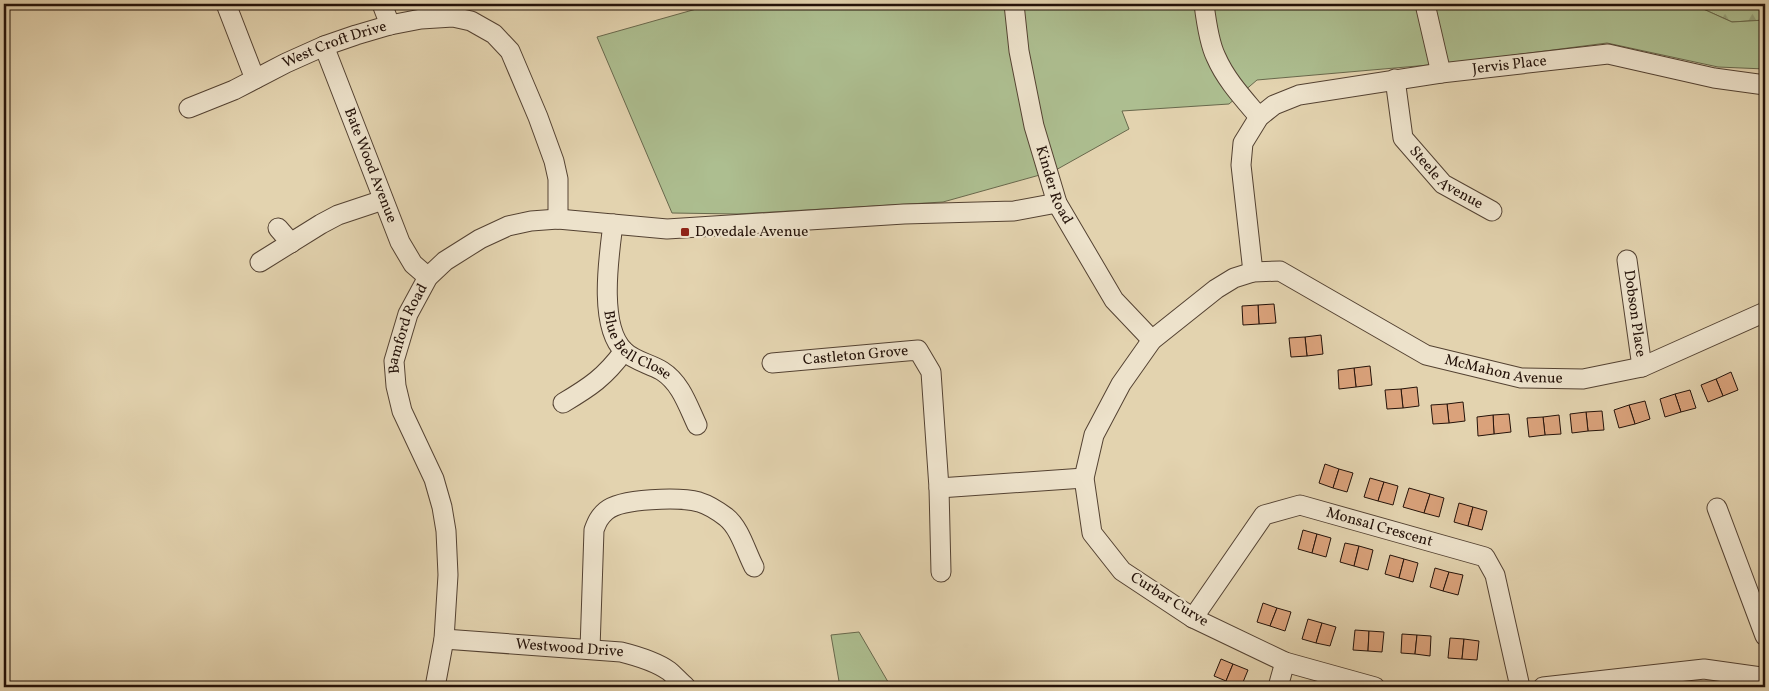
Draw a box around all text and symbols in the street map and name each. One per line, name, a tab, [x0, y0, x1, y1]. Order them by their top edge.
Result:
street label: West Croft Drive	[279, 16, 389, 74]
street label: Jervis Place	[1471, 51, 1548, 80]
street label: Bate Wood Avenue	[338, 105, 402, 226]
street label: Steele Avenue	[1404, 141, 1487, 215]
street label: Kinder Road	[1030, 143, 1078, 228]
place label: Dovedale Avenue	[695, 222, 808, 243]
marker: Dovedale Avenue	[679, 226, 691, 238]
street label: Dobson Place	[1618, 268, 1651, 358]
street label: Bamford Road	[383, 280, 433, 375]
street label: Blue Bell Close	[598, 309, 676, 385]
street label: Castleton Grove	[802, 340, 909, 371]
street label: McMahon Avenue	[1443, 349, 1563, 389]
street label: Monsal Crescent	[1324, 502, 1435, 552]
street label: Curbar Curve	[1126, 568, 1212, 632]
street label: Westwood Drive	[515, 634, 624, 663]

